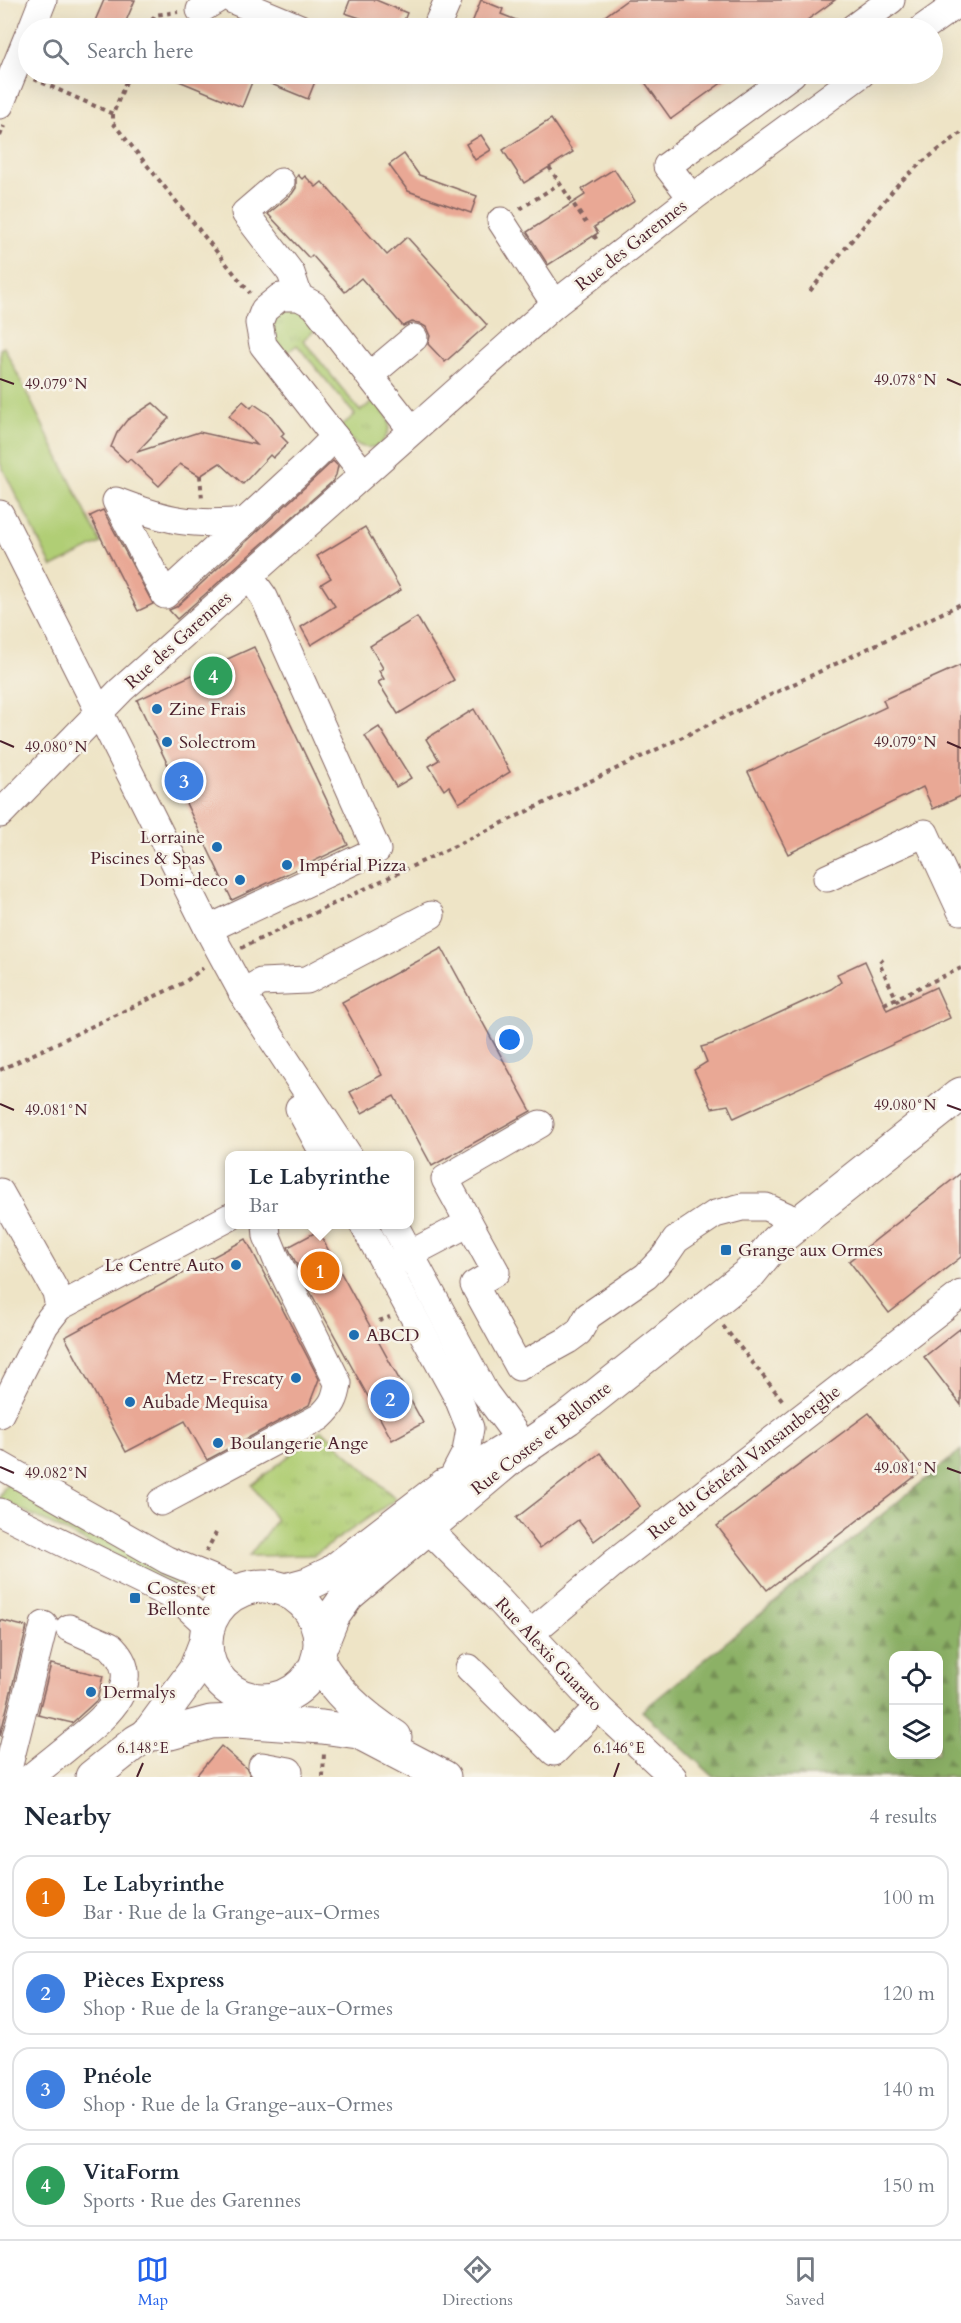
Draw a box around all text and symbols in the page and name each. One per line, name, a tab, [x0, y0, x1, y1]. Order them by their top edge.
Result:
search box	[18, 18, 943, 84]
icon: search	[39, 35, 72, 68]
text: Search here	[87, 36, 194, 66]
street label: Rue des Garennes	[570, 194, 692, 297]
text: 49.078°N	[874, 370, 937, 390]
text: 49.079°N	[25, 374, 88, 394]
street label: Rue des Garennes	[120, 586, 237, 695]
pin: 4	[194, 654, 232, 698]
place label: Zine Frais	[169, 697, 246, 722]
marker: Zine Frais	[150, 702, 164, 716]
place label: Solectrom	[179, 730, 257, 755]
text: 49.079°N	[874, 732, 937, 752]
marker: Solectrom	[160, 735, 174, 749]
text: 49.080°N	[25, 737, 88, 757]
pin: 3	[164, 758, 204, 804]
place label: Lorraine Piscines & Spas	[90, 825, 205, 871]
marker: Lorraine Piscines & Spas	[210, 840, 224, 854]
place label: Impérial Pizza	[299, 853, 407, 878]
marker: Impérial Pizza	[280, 858, 294, 872]
place label: Domi-deco	[140, 868, 228, 893]
marker: Domi-deco	[233, 873, 247, 887]
your location	[495, 1025, 524, 1054]
text: 49.080°N	[874, 1095, 937, 1115]
text: 49.081°N	[25, 1100, 88, 1120]
popup	[225, 1151, 414, 1229]
text: Le Labyrinthe	[249, 1162, 390, 1192]
text: Bar	[249, 1192, 278, 1219]
place label: Grange aux Ormes	[738, 1238, 883, 1263]
marker: Grange aux Ormes	[719, 1243, 733, 1257]
pin: 1	[300, 1248, 340, 1294]
place label: Le Centre Auto	[105, 1253, 224, 1278]
marker: Le Centre Auto	[229, 1258, 243, 1272]
place label: ABCD	[366, 1323, 419, 1348]
marker: ABCD	[347, 1328, 361, 1342]
place label: Metz - Frescaty	[165, 1366, 284, 1391]
marker: Metz - Frescaty	[289, 1371, 303, 1385]
pin: 2	[370, 1376, 410, 1422]
street label: Rue Costes et Bellonte	[466, 1376, 617, 1501]
street label: Rue du Général Vansantberghe	[643, 1379, 846, 1545]
place label: Aubade Mequisa	[142, 1390, 268, 1415]
marker: Aubade Mequisa	[123, 1395, 137, 1409]
place label: Boulangerie Ange	[230, 1431, 369, 1456]
marker: Boulangerie Ange	[211, 1436, 225, 1450]
text: 49.081°N	[874, 1458, 937, 1478]
text: 49.082°N	[25, 1463, 88, 1483]
place label: Costes et Bellonte	[147, 1576, 215, 1622]
marker: Costes et Bellonte	[128, 1591, 142, 1605]
street label: Rue Alexis Guarato	[489, 1592, 608, 1717]
map controls	[889, 1651, 943, 1759]
button: locate	[889, 1651, 943, 1705]
place label: Dermalys	[103, 1680, 175, 1705]
marker: Dermalys	[84, 1685, 98, 1699]
button: layers	[889, 1705, 943, 1759]
text: 6.148°E	[117, 1738, 169, 1758]
text: 6.146°E	[593, 1738, 645, 1758]
text: Nearby	[24, 1799, 112, 1834]
text: 4 results	[869, 1803, 937, 1830]
text: Le Labyrinthe	[83, 1869, 225, 1899]
text: 1	[40, 1884, 51, 1911]
text: 100 m	[882, 1884, 935, 1911]
text: Bar · Rue de la Grange-aux-Ormes	[83, 1899, 380, 1926]
text: Pièces Express	[83, 1965, 224, 1995]
text: 2	[40, 1980, 51, 2007]
text: 120 m	[882, 1980, 935, 2007]
text: Shop · Rue de la Grange-aux-Ormes	[83, 1995, 393, 2022]
text: Pnéole	[83, 2061, 152, 2091]
text: 3	[40, 2076, 51, 2103]
text: 140 m	[882, 2076, 935, 2103]
text: Shop · Rue de la Grange-aux-Ormes	[83, 2091, 393, 2118]
text: VitaForm	[83, 2157, 180, 2187]
text: 4	[40, 2172, 51, 2199]
text: 150 m	[882, 2172, 935, 2199]
text: Sports · Rue des Garennes	[83, 2187, 301, 2214]
tab: Map	[136, 2253, 169, 2311]
tab: Directions	[442, 2253, 513, 2311]
tab: Saved	[786, 2253, 825, 2311]

